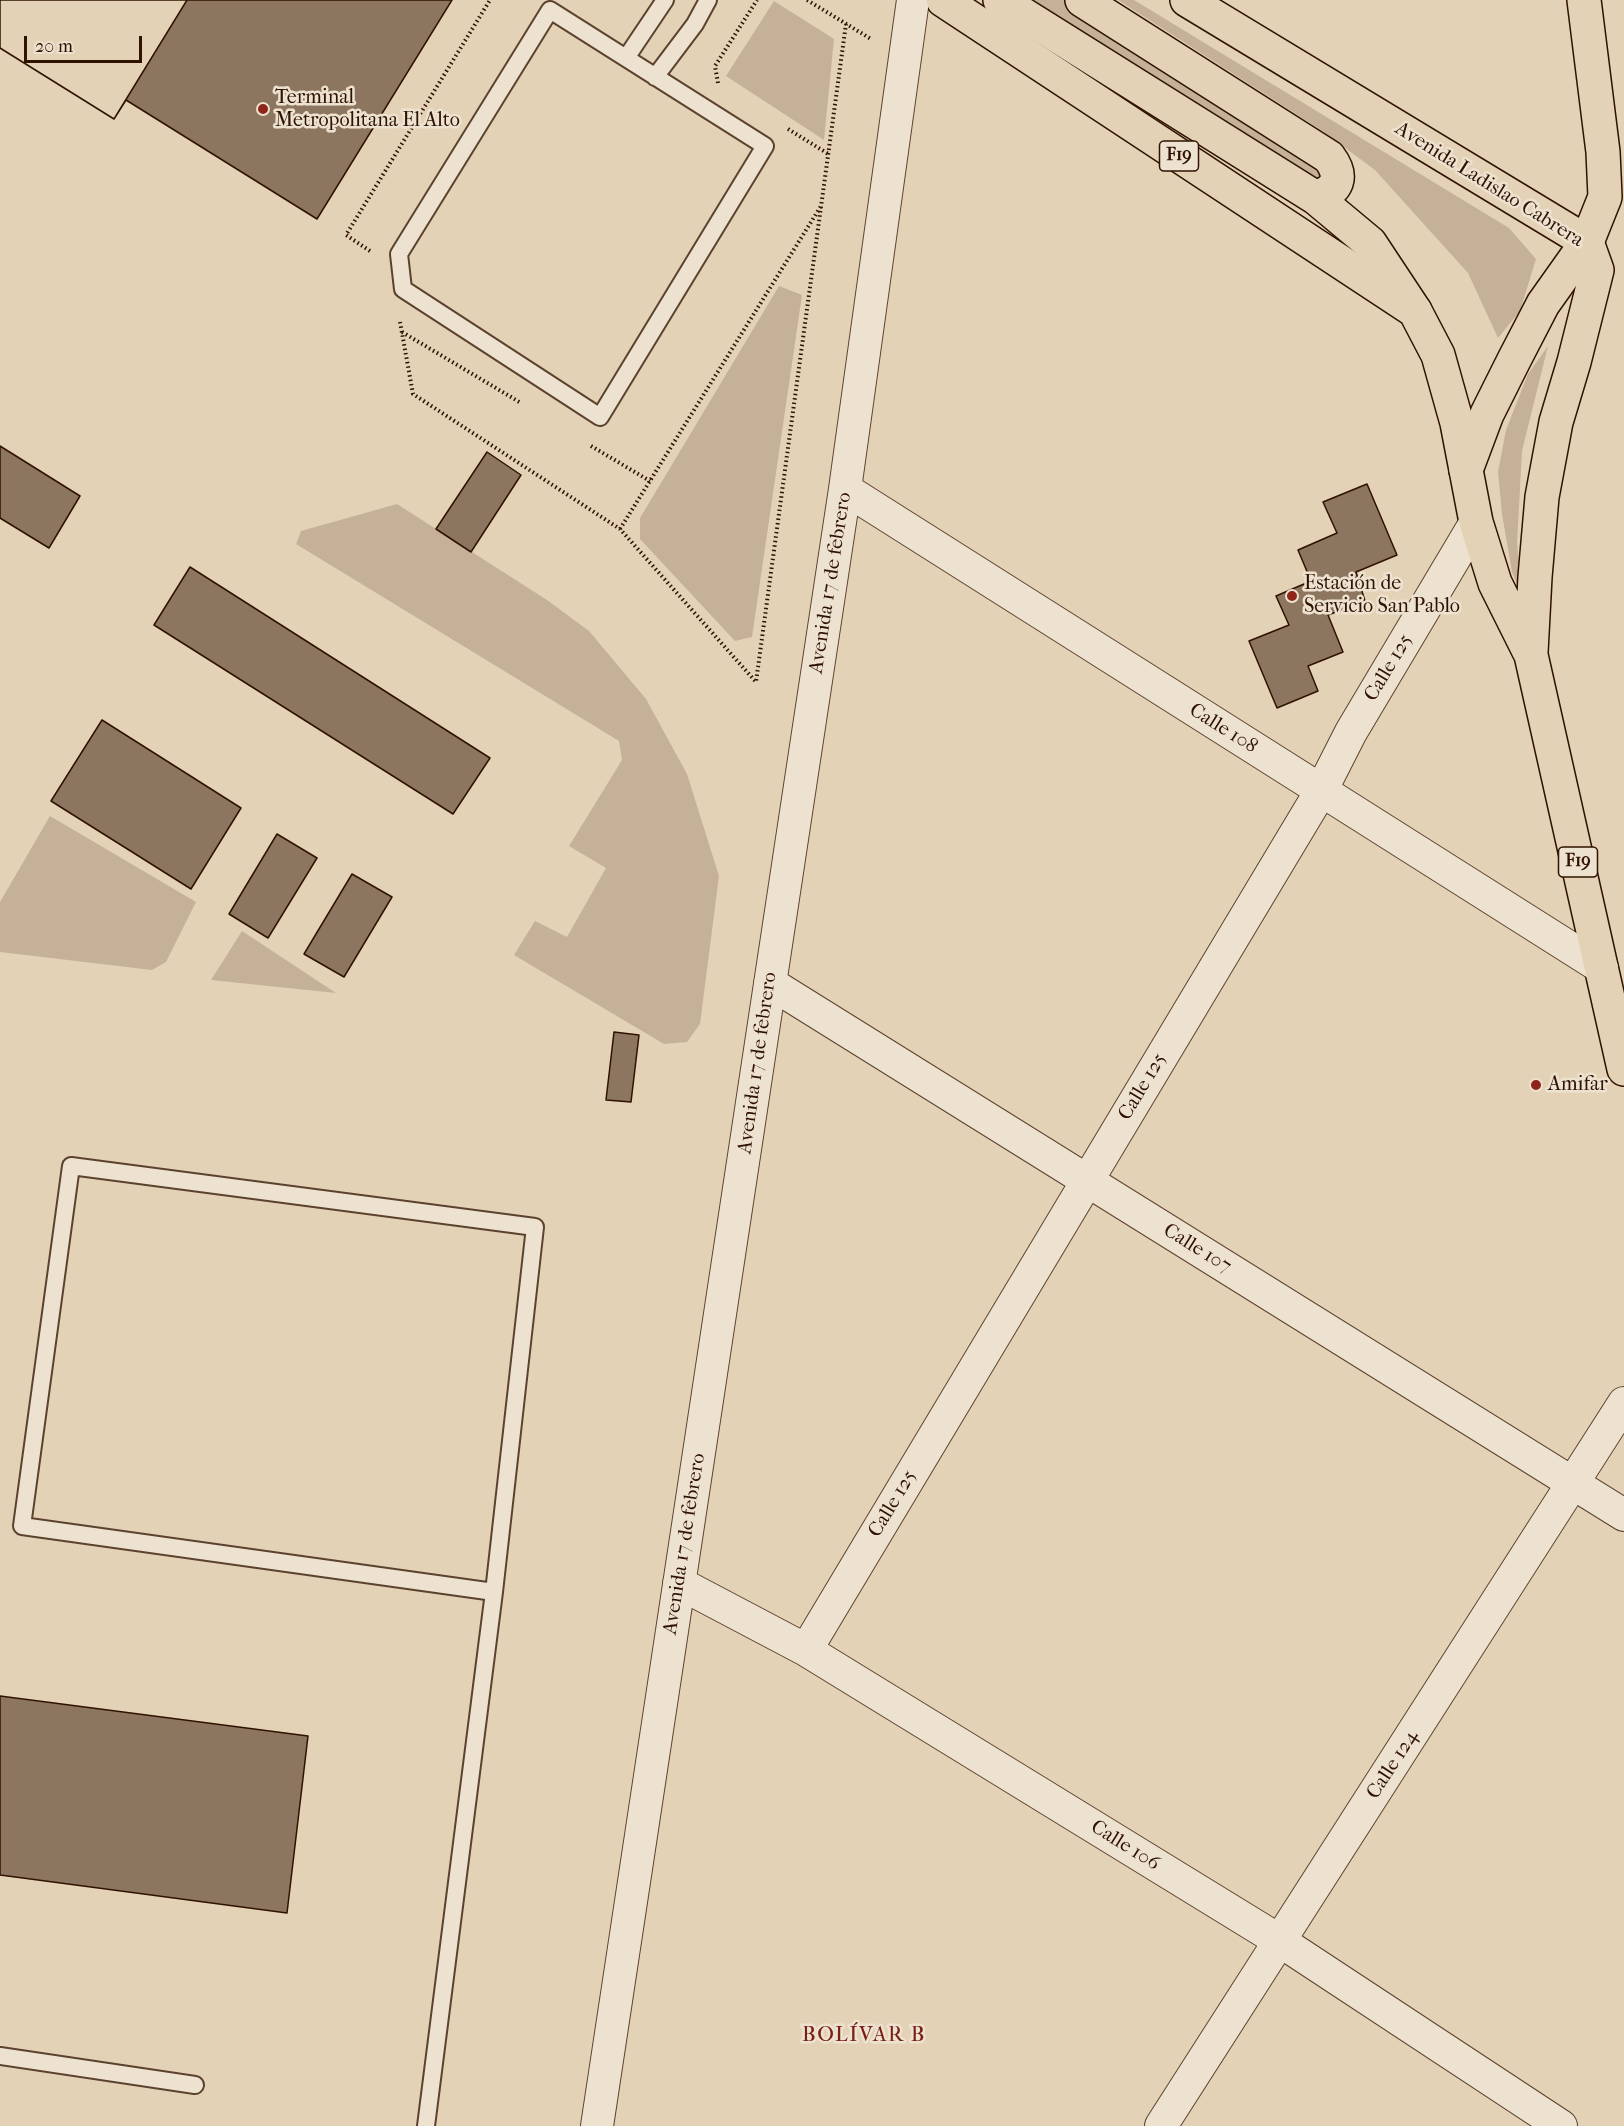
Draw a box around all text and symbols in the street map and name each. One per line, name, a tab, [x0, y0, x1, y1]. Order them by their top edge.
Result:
scale bar	[27, 24, 146, 62]
text: 20 m	[35, 36, 73, 57]
place label: Terminal Metropolitana El Alto	[275, 86, 460, 133]
marker: Terminal Metropolitana El Alto	[256, 102, 270, 116]
street label: Avenida Ladislao Cabrera	[1390, 117, 1588, 253]
road number: F19	[1160, 141, 1198, 171]
street label: Avenida 17 de febrero	[805, 491, 857, 675]
place label: Estación de Servicio San Pablo	[1304, 572, 1460, 619]
marker: Estación de Servicio San Pablo	[1285, 589, 1299, 603]
street label: Calle 125	[1360, 630, 1418, 706]
street label: Calle 108	[1184, 699, 1262, 759]
road number: F19	[1558, 847, 1598, 877]
street label: Avenida 17 de febrero	[733, 971, 783, 1155]
street label: Calle 125	[1114, 1049, 1172, 1125]
place label: Amifar	[1548, 1073, 1608, 1097]
marker: Amifar	[1529, 1078, 1543, 1092]
street label: Calle 107	[1159, 1219, 1235, 1279]
street label: Avenida 17 de febrero	[659, 1452, 711, 1636]
street label: Calle 125	[864, 1466, 922, 1542]
street label: Calle 124	[1362, 1726, 1424, 1804]
street label: Calle 106	[1086, 1816, 1164, 1876]
district label: BOLÍVAR B	[802, 2023, 926, 2049]

